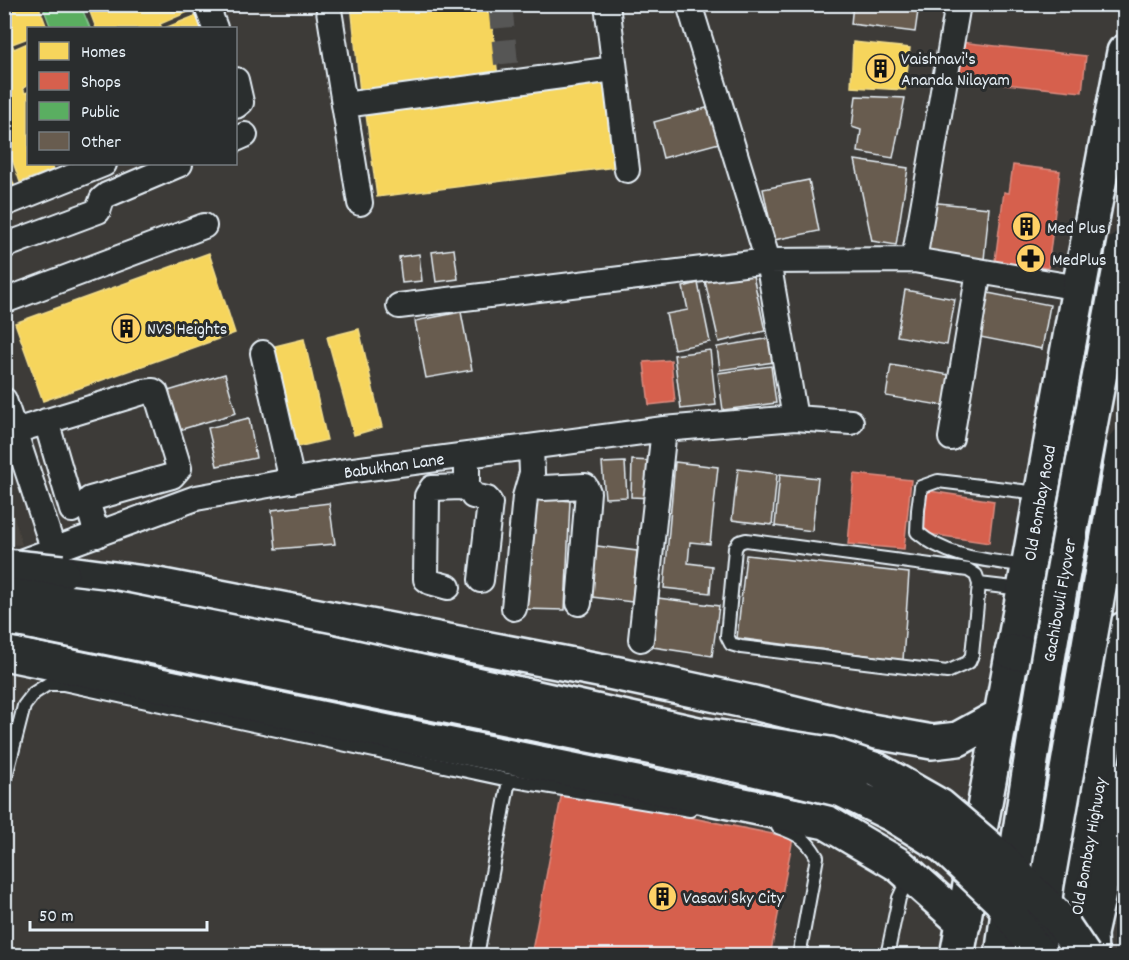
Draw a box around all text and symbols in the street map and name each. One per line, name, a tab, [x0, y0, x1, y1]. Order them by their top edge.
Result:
legend	[27, 27, 237, 165]
text: Homes	[81, 41, 126, 66]
place label: Vaishnavi's Ananda Nilayam	[901, 48, 1010, 94]
building icon: Vaishnavi's Ananda Nilayam	[864, 52, 896, 84]
text: Shops	[81, 71, 121, 96]
text: Public	[81, 101, 120, 126]
text: Other	[81, 131, 121, 156]
building icon: Med Plus	[1010, 211, 1042, 243]
place label: Med Plus	[1047, 217, 1106, 242]
pharmacy icon: MedPlus	[1015, 243, 1047, 275]
place label: MedPlus	[1052, 249, 1107, 274]
building icon: NVS Heights	[110, 312, 142, 344]
place label: NVS Heights	[147, 318, 227, 343]
street label: Old Bombay Road	[1019, 443, 1064, 563]
street label: Babukhan Lane	[343, 448, 446, 487]
street label: Gachibowli Flyover	[1038, 536, 1085, 664]
street label: Old Bombay Highway	[1066, 775, 1115, 917]
building icon: Vasavi Sky City	[646, 881, 678, 913]
place label: Vasavi Sky City	[683, 887, 785, 912]
scale bar	[30, 894, 207, 932]
text: 50 m	[39, 905, 74, 930]

